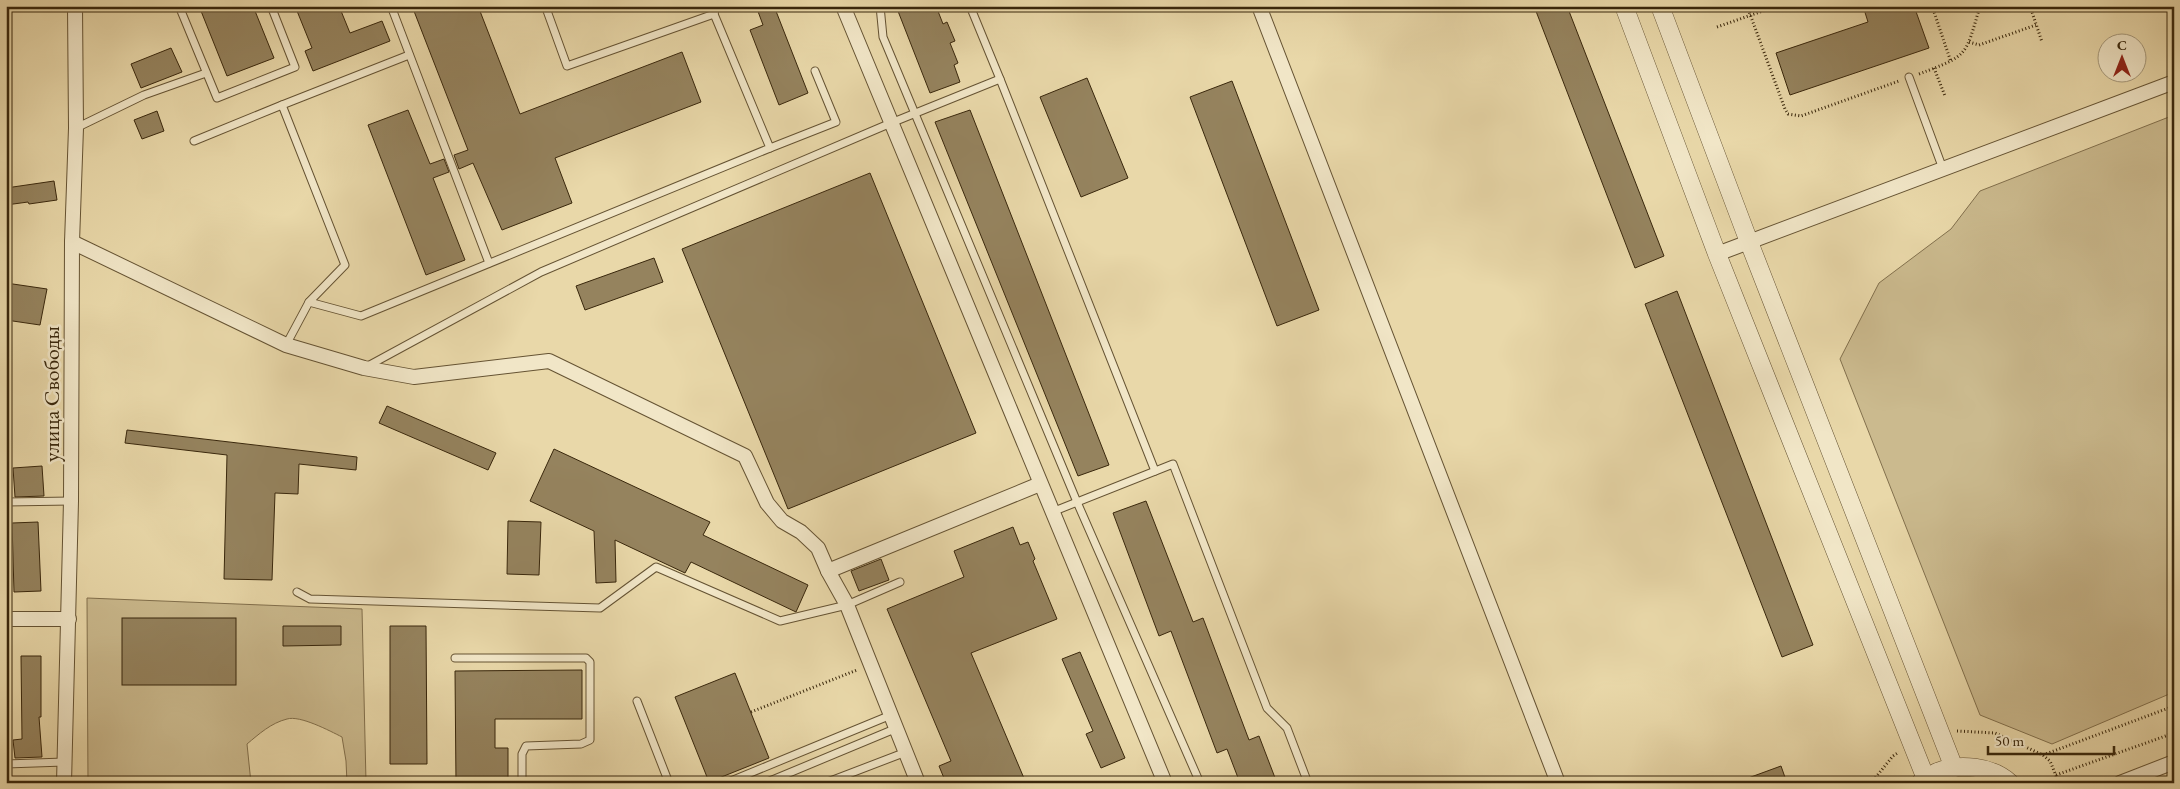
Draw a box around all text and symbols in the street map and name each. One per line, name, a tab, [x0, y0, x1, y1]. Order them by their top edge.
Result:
north arrow	[2098, 32, 2148, 82]
text: С	[2117, 36, 2127, 54]
street label: улица Свободы	[37, 326, 66, 462]
scale bar	[1988, 724, 2114, 756]
text: 50 m	[1995, 731, 2024, 750]

